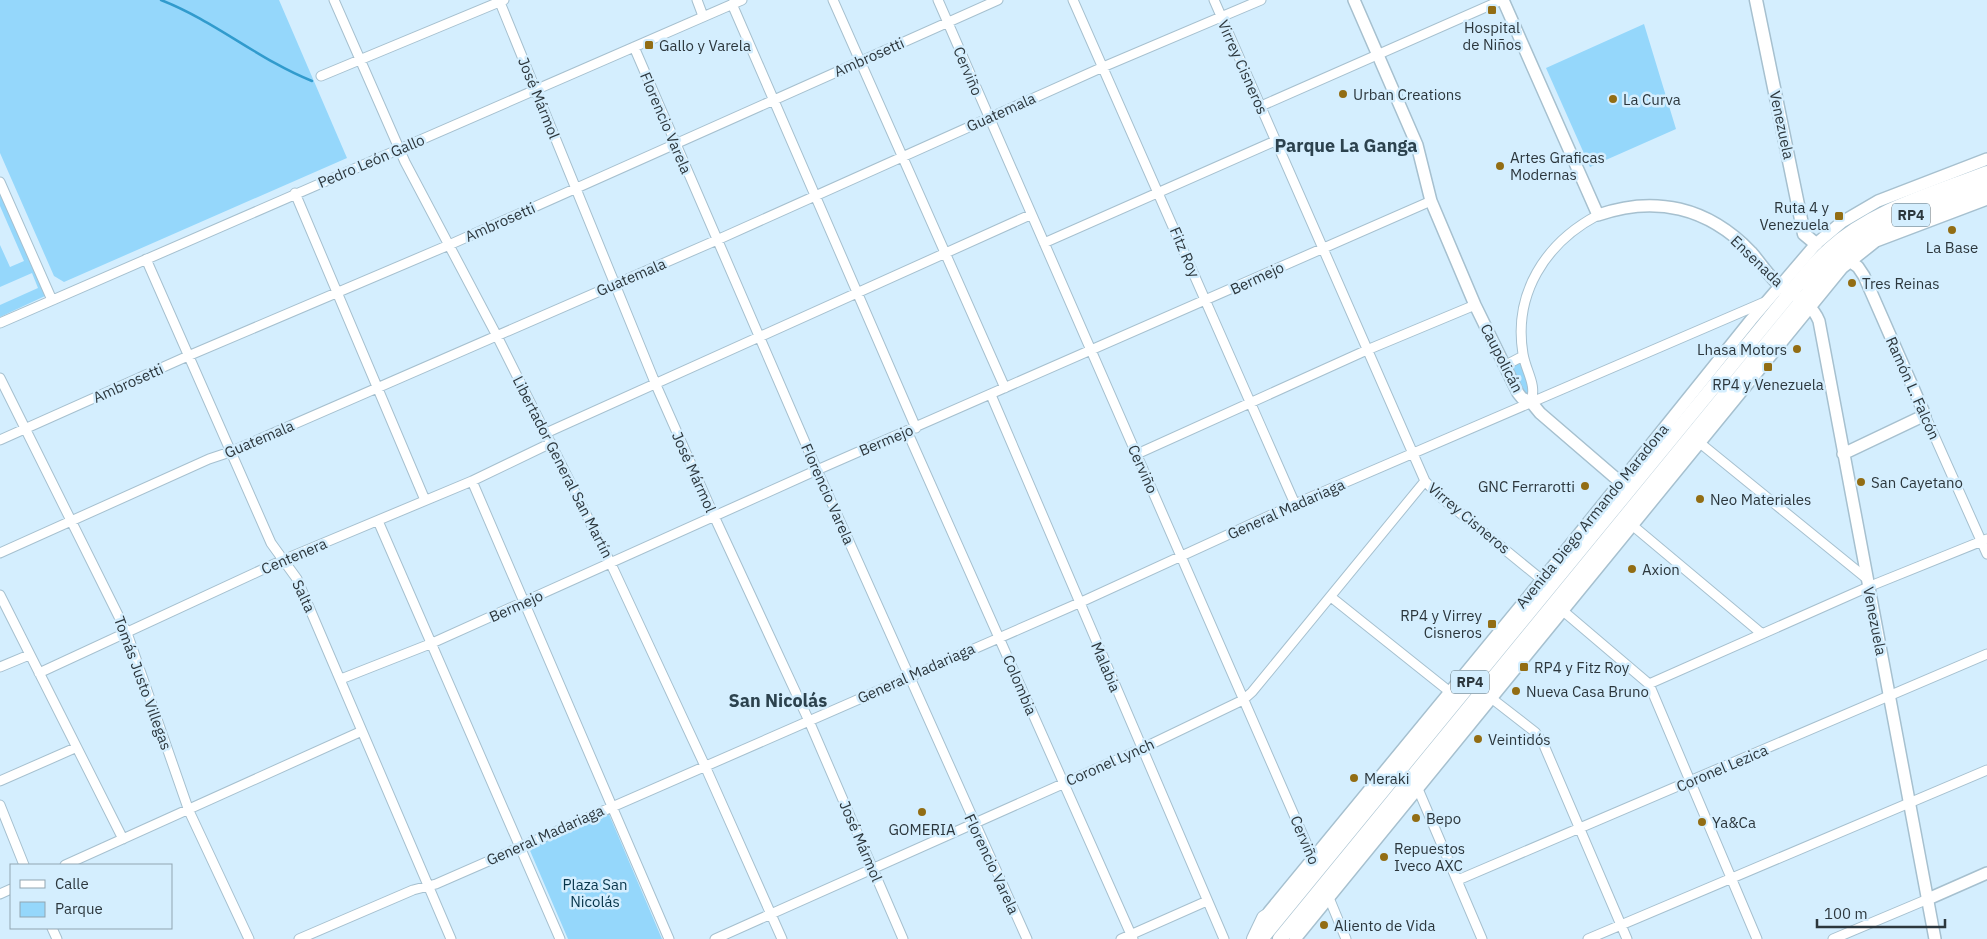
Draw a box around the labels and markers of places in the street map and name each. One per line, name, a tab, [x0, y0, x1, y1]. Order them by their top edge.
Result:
marker: Hospital de Niños	[1486, 4, 1498, 16]
place label: Hospital de Niños	[1462, 18, 1522, 54]
place label: Gallo y Varela	[659, 36, 751, 55]
marker: Gallo y Varela	[643, 39, 655, 51]
place label: Urban Creations	[1353, 85, 1462, 104]
marker: Urban Creations	[1337, 88, 1349, 100]
place label: La Curva	[1623, 90, 1681, 109]
marker: La Curva	[1607, 93, 1619, 105]
place label: Artes Graficas Modernas	[1510, 148, 1605, 184]
marker: Artes Graficas Modernas	[1494, 160, 1506, 172]
place label: Ruta 4 y Venezuela	[1760, 198, 1830, 234]
marker: Ruta 4 y Venezuela	[1833, 210, 1845, 222]
marker: La Base	[1946, 224, 1958, 236]
place label: La Base	[1926, 238, 1978, 257]
place label: Tres Reinas	[1862, 274, 1940, 293]
marker: Tres Reinas	[1846, 277, 1858, 289]
place label: Lhasa Motors	[1697, 340, 1787, 359]
marker: Lhasa Motors	[1791, 343, 1803, 355]
marker: RP4 y Venezuela	[1762, 361, 1774, 373]
place label: RP4 y Venezuela	[1712, 375, 1824, 394]
place label: San Cayetano	[1871, 473, 1963, 492]
marker: San Cayetano	[1855, 476, 1867, 488]
place label: GNC Ferrarotti	[1478, 477, 1575, 496]
marker: GNC Ferrarotti	[1579, 480, 1591, 492]
place label: Neo Materiales	[1710, 490, 1811, 509]
marker: Neo Materiales	[1694, 493, 1706, 505]
place label: Axion	[1642, 560, 1680, 579]
marker: Axion	[1626, 563, 1638, 575]
place label: RP4 y Virrey Cisneros	[1400, 606, 1483, 642]
marker: RP4 y Virrey Cisneros	[1486, 618, 1498, 630]
place label: RP4 y Fitz Roy	[1534, 658, 1630, 677]
marker: RP4 y Fitz Roy	[1518, 661, 1530, 673]
place label: Nueva Casa Bruno	[1526, 682, 1649, 701]
marker: Nueva Casa Bruno	[1510, 685, 1522, 697]
place label: Veintidós	[1488, 730, 1551, 749]
marker: Veintidós	[1472, 733, 1484, 745]
place label: Meraki	[1364, 769, 1410, 788]
marker: Meraki	[1348, 772, 1360, 784]
marker: GOMERIA	[916, 806, 928, 818]
place label: Bepo	[1426, 809, 1461, 828]
marker: Bepo	[1410, 812, 1422, 824]
place label: Ya&Ca	[1712, 813, 1756, 832]
marker: Ya&Ca	[1696, 816, 1708, 828]
place label: GOMERIA	[888, 820, 956, 839]
place label: Repuestos Iveco AXC	[1394, 839, 1465, 875]
marker: Repuestos Iveco AXC	[1378, 851, 1390, 863]
place label: Aliento de Vida	[1334, 916, 1435, 935]
marker: Aliento de Vida	[1318, 919, 1330, 931]

